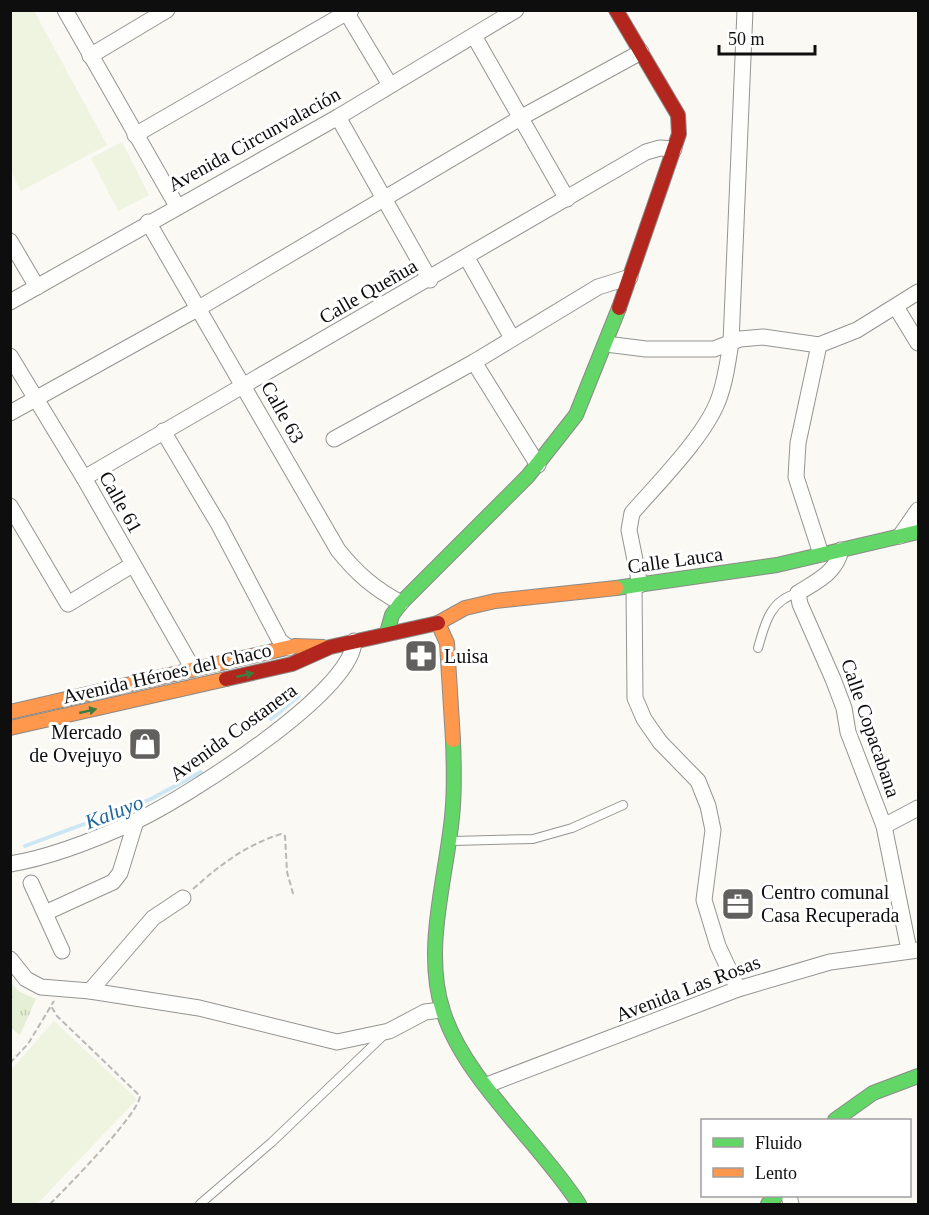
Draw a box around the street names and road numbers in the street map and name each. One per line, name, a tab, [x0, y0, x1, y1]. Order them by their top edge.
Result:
street label: Avenida Circunvalación	[164, 82, 344, 196]
street label: Calle Queñua	[315, 254, 421, 328]
street label: Calle 63	[257, 377, 309, 447]
street label: Calle 61	[95, 467, 147, 537]
street label: Calle Lauca	[626, 542, 724, 578]
street label: Avenida Héroes del Chaco	[61, 638, 273, 708]
street label: Calle Copacabana	[836, 656, 905, 801]
street label: Avenida Costanera	[165, 679, 301, 785]
street label: Avenida Las Rosas	[613, 950, 764, 1026]

